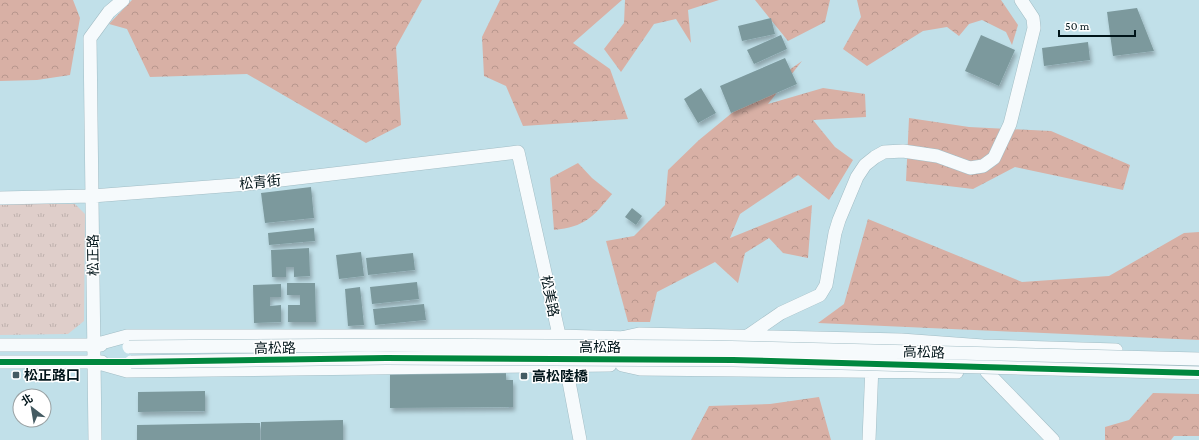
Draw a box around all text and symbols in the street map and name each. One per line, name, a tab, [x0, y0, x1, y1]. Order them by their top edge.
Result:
scale bar	[1059, 12, 1135, 38]
text: 50 m	[1065, 19, 1090, 33]
street label: 松青街	[238, 172, 282, 192]
street label: 松正路	[85, 234, 101, 276]
street label: 松美路	[538, 274, 562, 318]
street label: 高松路	[579, 339, 621, 355]
street label: 高松路	[254, 340, 296, 356]
street label: 高松路	[903, 343, 945, 361]
place label: 松正路口	[24, 367, 80, 383]
place label: 高松陸橋	[532, 368, 588, 384]
marker: 松正路口	[11, 370, 21, 380]
marker: 高松陸橋	[519, 371, 529, 381]
north arrow	[12, 388, 52, 428]
text: 北	[19, 391, 35, 407]

